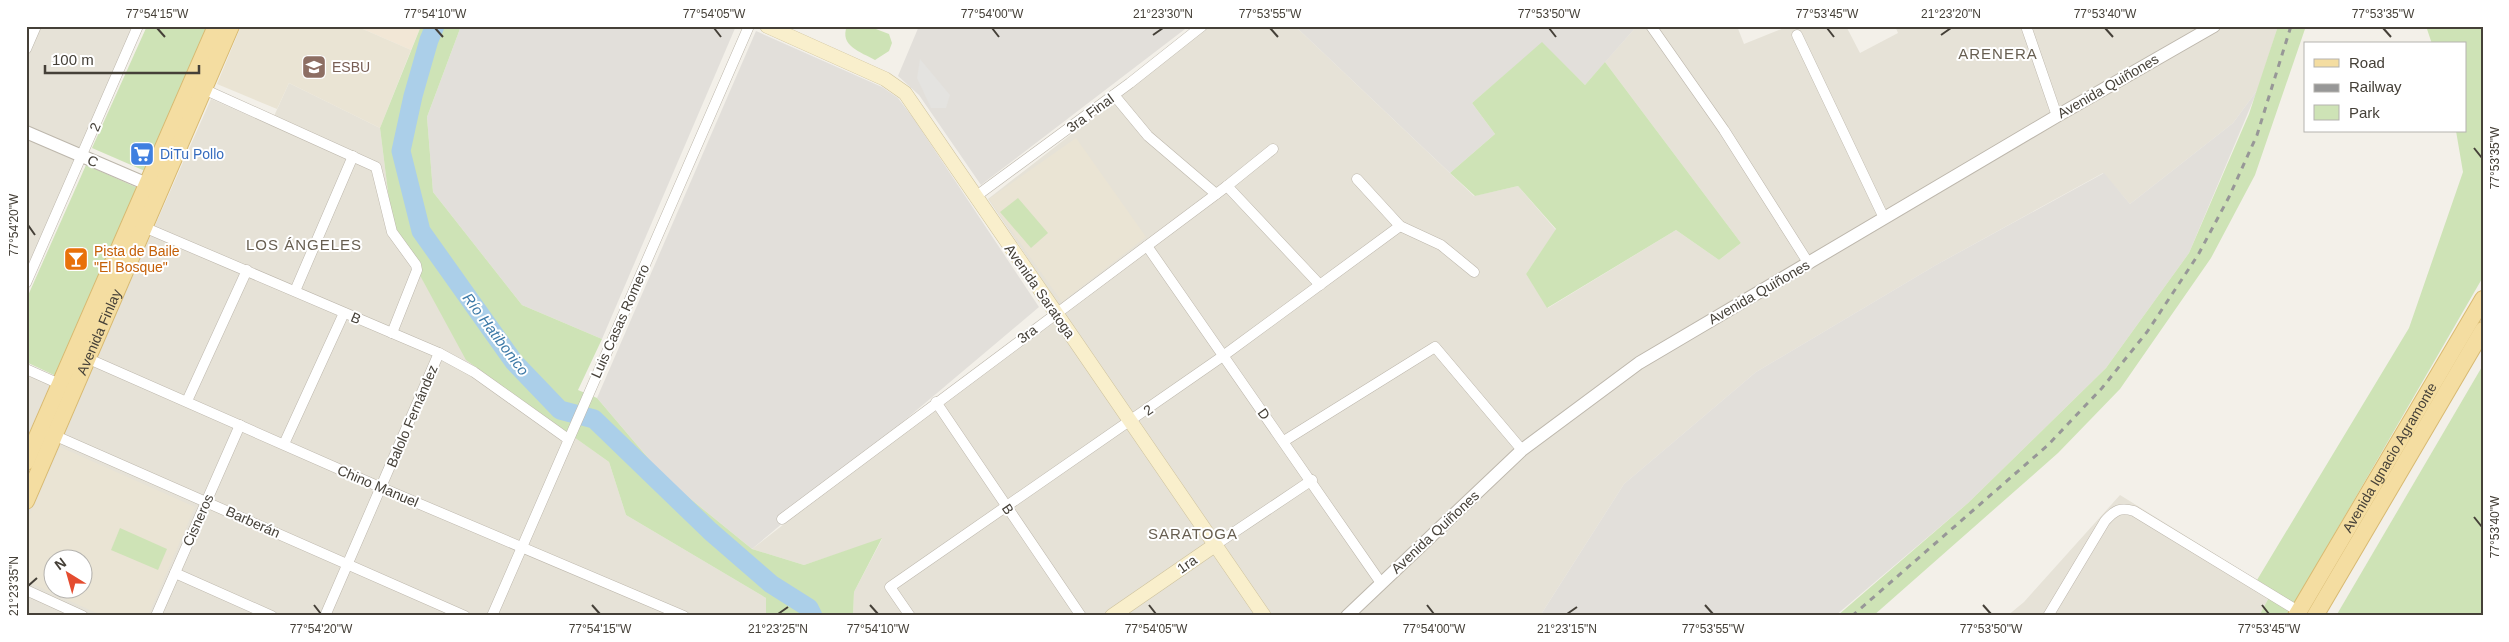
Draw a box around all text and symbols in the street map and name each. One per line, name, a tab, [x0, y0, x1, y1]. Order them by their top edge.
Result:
text: 77°54'15"W	[126, 7, 189, 21]
text: 77°54'10"W	[404, 7, 467, 21]
text: 77°54'05"W	[683, 7, 746, 21]
text: 77°54'00"W	[961, 7, 1024, 21]
text: 21°23'30"N	[1133, 7, 1193, 21]
text: 77°53'55"W	[1239, 7, 1302, 21]
text: 77°53'50"W	[1518, 7, 1581, 21]
text: 77°53'45"W	[1796, 7, 1859, 21]
text: 21°23'20"N	[1921, 7, 1981, 21]
text: 77°53'40"W	[2074, 7, 2137, 21]
text: 77°53'35"W	[2352, 7, 2415, 21]
scale bar	[45, 42, 199, 74]
legend	[2304, 42, 2466, 132]
district label: ARENERA	[1958, 45, 2038, 62]
text: 100 m	[52, 51, 94, 68]
street label: Avenida Quiñones	[2055, 51, 2161, 121]
school or university icon: ESBU	[301, 54, 327, 80]
text: Road	[2349, 54, 2385, 71]
place label: ESBU	[332, 59, 370, 75]
text: Railway	[2349, 78, 2402, 95]
street label: 3ra Final	[1063, 91, 1117, 135]
text: Park	[2349, 104, 2380, 121]
street label: 2	[86, 120, 104, 134]
text: 77°53'35"W	[2488, 126, 2502, 189]
supermarket icon: DiTu Pollo	[129, 141, 155, 167]
place label: DiTu Pollo	[160, 146, 224, 162]
street label: C	[85, 152, 101, 170]
text: 77°54'20"W	[7, 193, 21, 256]
district label: LOS ÁNGELES	[246, 236, 362, 253]
street label: Avenida Saratoga	[1002, 241, 1079, 341]
place label: Pista de Baile "El Bosque"	[94, 243, 180, 275]
bar icon: Pista de Baile "El Bosque"	[63, 246, 89, 272]
street label: Avenida Quiñones	[1706, 257, 1812, 327]
street label: Luis Casas Romero	[588, 261, 652, 380]
street label: Avenida Finlay	[73, 287, 124, 377]
water label: Río Hatibonico	[460, 290, 532, 378]
street label: B	[349, 309, 363, 327]
street label: 3ra	[1014, 321, 1040, 346]
street label: Balolo Fernández	[383, 362, 441, 470]
street label: Avenida Ignacio Agramonte	[2339, 380, 2440, 535]
street label: 2	[1140, 401, 1156, 419]
street label: D	[1255, 405, 1273, 423]
street label: Chino Manuel	[335, 462, 421, 510]
street label: Avenida Quiñones	[1388, 487, 1482, 577]
street label: Cisneros	[179, 492, 217, 548]
text: 77°53'40"W	[2488, 495, 2502, 558]
street label: B	[999, 501, 1017, 517]
street label: Barberán	[223, 503, 283, 541]
district label: SARATOGA	[1148, 525, 1238, 542]
north arrow	[42, 550, 92, 600]
street label: 1ra	[1174, 552, 1200, 576]
text: N	[51, 554, 69, 573]
text: 21°23'35"N	[7, 556, 21, 616]
text: 77°54'20"W	[290, 622, 353, 636]
text: 77°54'15"W	[569, 622, 632, 636]
text: 21°23'25"N	[748, 622, 808, 636]
text: 77°54'10"W	[847, 622, 910, 636]
text: 77°54'05"W	[1125, 622, 1188, 636]
text: 77°54'00"W	[1403, 622, 1466, 636]
text: 21°23'15"N	[1537, 622, 1597, 636]
text: 77°53'55"W	[1682, 622, 1745, 636]
text: 77°53'50"W	[1960, 622, 2023, 636]
text: 77°53'45"W	[2238, 622, 2301, 636]

